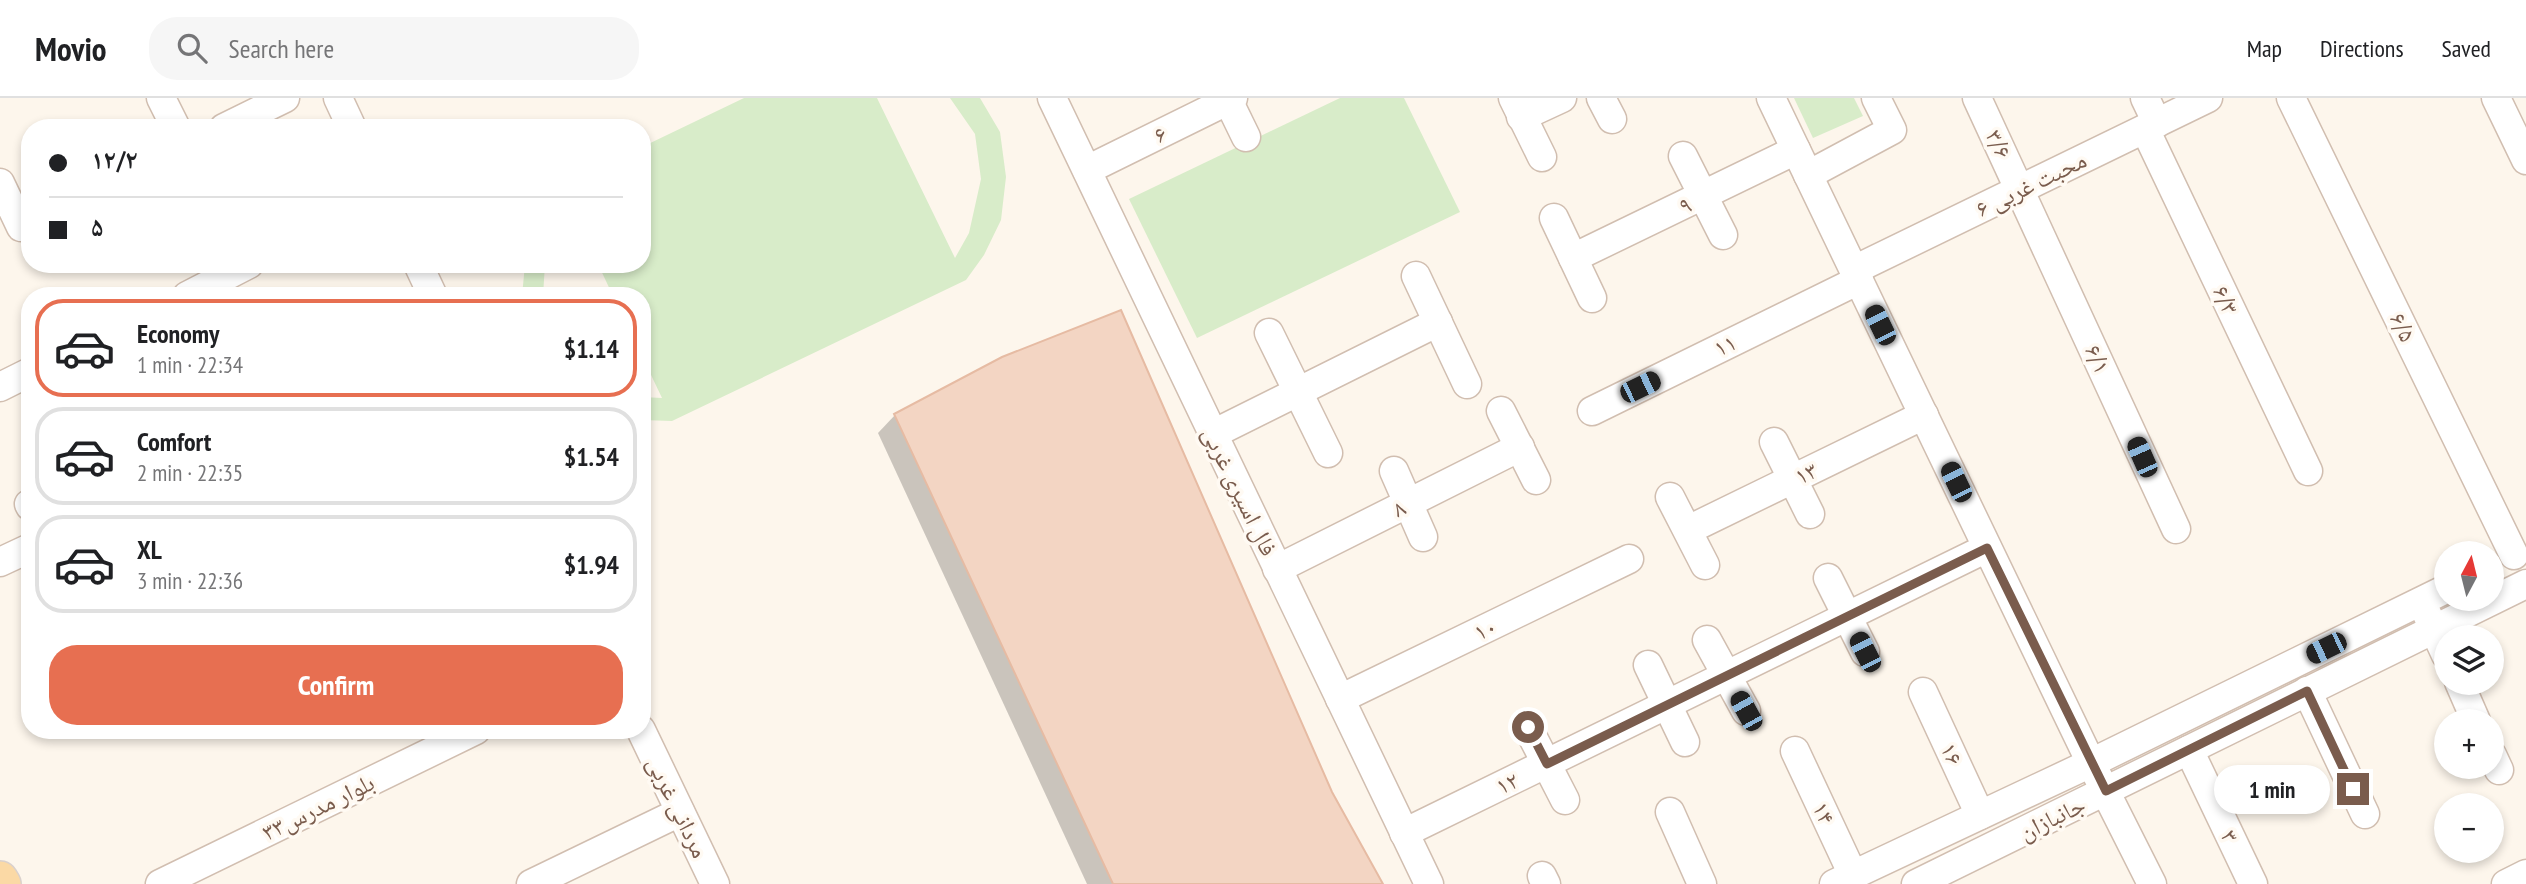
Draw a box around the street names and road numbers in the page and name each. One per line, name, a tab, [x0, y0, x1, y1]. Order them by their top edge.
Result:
street label: ۶	[1148, 118, 1172, 150]
street label: ۳/۶	[1979, 124, 2019, 164]
street label: محبت غربی ۶	[1971, 144, 2091, 224]
street label: ۹	[1674, 189, 1696, 221]
street label: ۶/۳	[2206, 280, 2246, 320]
street label: ۶/۵	[2383, 307, 2423, 347]
street label: ۱۱	[1709, 326, 1741, 364]
street label: ۶/۱	[2078, 339, 2118, 379]
street label: فال اسیری غربی	[1195, 421, 1285, 561]
street label: ۱۳	[1790, 454, 1822, 492]
street label: ۸	[1387, 492, 1411, 524]
street label: ۱۰	[1469, 610, 1501, 648]
street label: ۱۶	[1933, 738, 1971, 770]
street label: مردانی غربی	[640, 751, 716, 863]
street label: ۱۲	[1491, 764, 1523, 802]
street label: بلوار مدرس۳۳	[257, 766, 379, 848]
street label: جانبازان	[2014, 789, 2090, 847]
street label: ۱۴	[1805, 797, 1843, 829]
street label: ۳	[2214, 824, 2246, 848]

